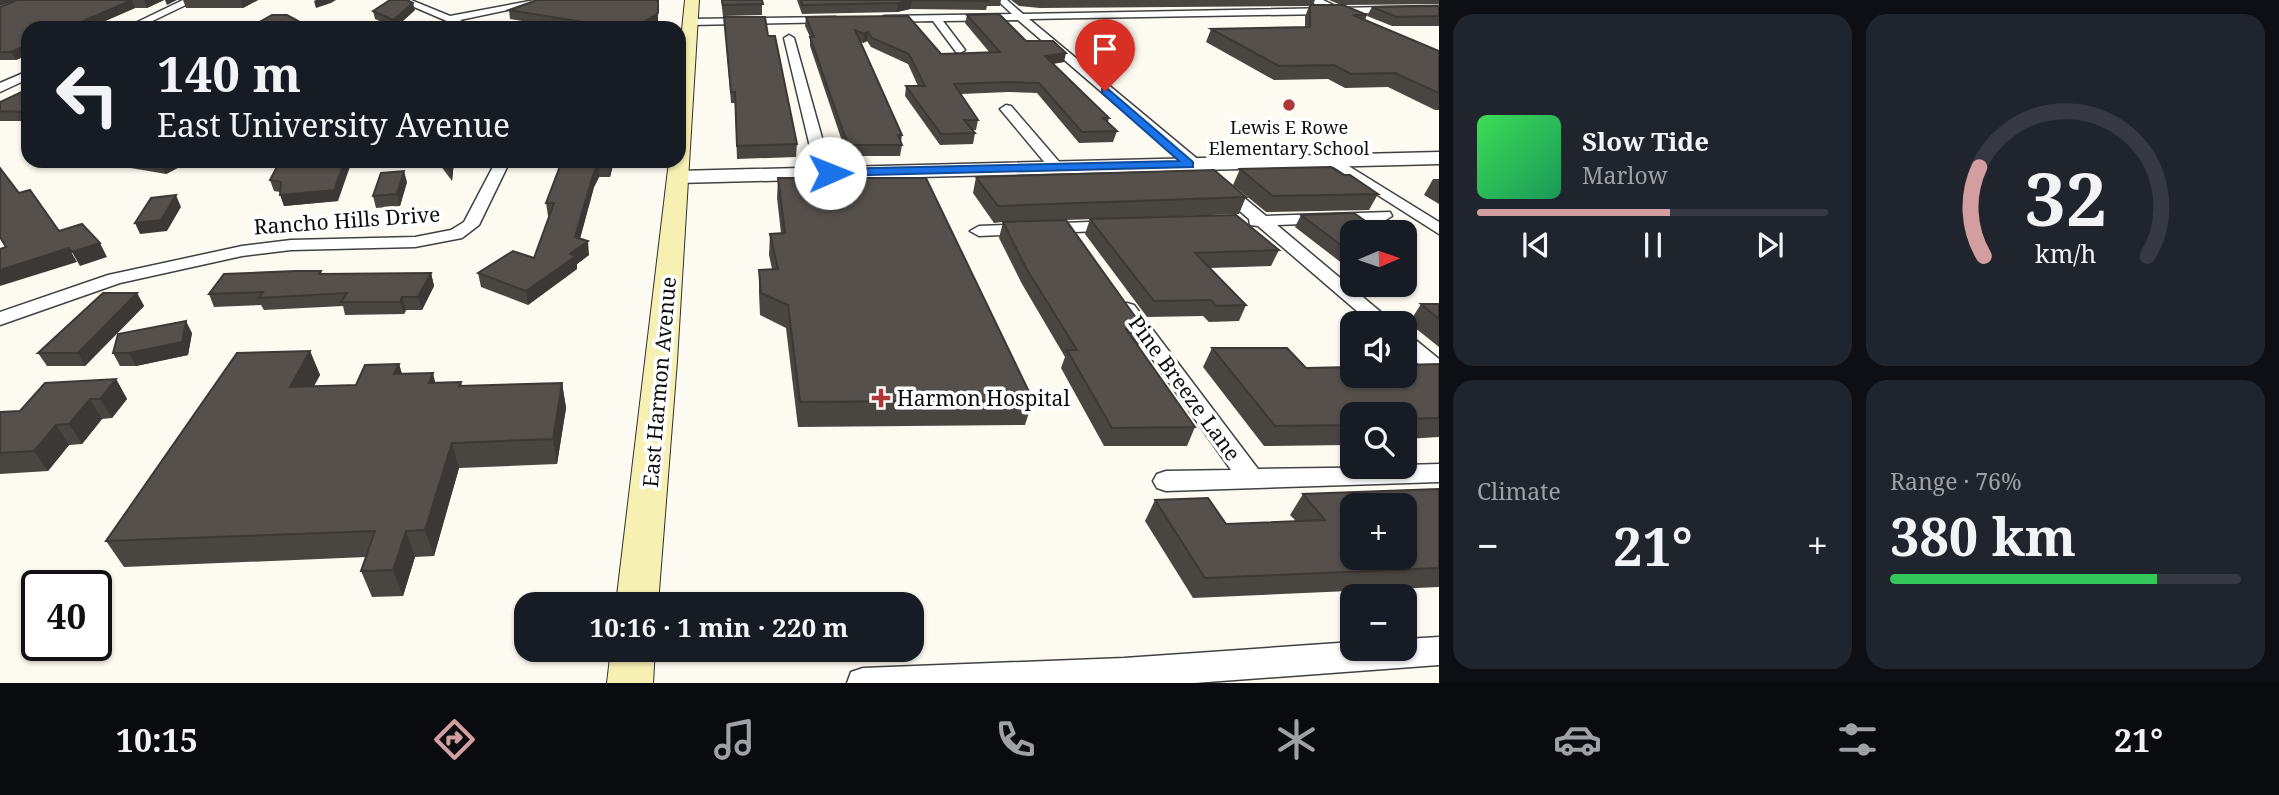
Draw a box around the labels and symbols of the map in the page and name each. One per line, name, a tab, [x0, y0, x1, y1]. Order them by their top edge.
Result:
pin	[1075, 19, 1135, 91]
marker: Lewis E Rowe Elementary School	[1281, 97, 1297, 113]
place label: Lewis E Rowe Elementary School	[1209, 115, 1370, 160]
position arrow	[793, 136, 867, 210]
street label: Rancho Hills Drive	[253, 200, 441, 240]
north arrow	[1340, 220, 1418, 298]
street label: East Harmon Avenue	[636, 275, 682, 489]
street label: Pine Breeze Lane	[1123, 310, 1247, 466]
place label: Harmon Hospital	[897, 384, 1070, 412]
marker: Harmon Hospital	[871, 388, 891, 408]
speed limit sign: 40	[21, 570, 112, 661]

